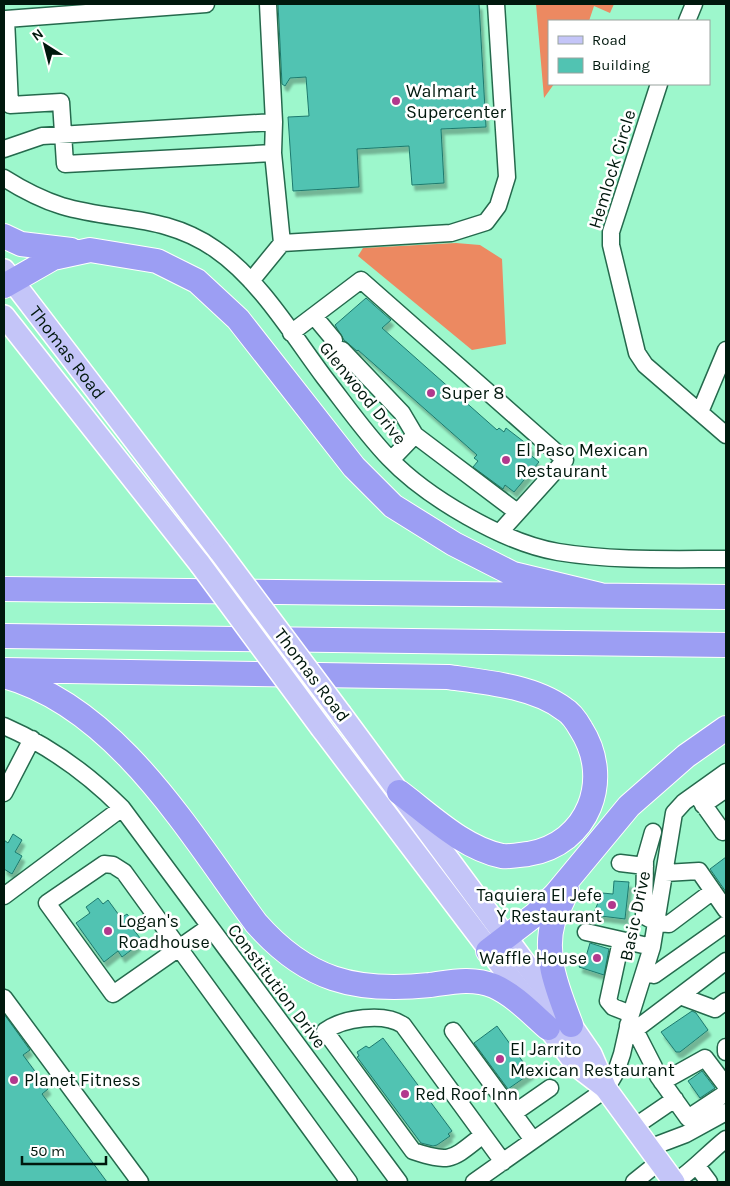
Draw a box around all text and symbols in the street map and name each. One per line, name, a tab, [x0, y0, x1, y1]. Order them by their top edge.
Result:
north arrow	[20, 20, 70, 70]
legend	[548, 20, 710, 85]
text: N	[29, 25, 47, 45]
text: Road	[592, 31, 627, 49]
text: Building	[592, 56, 650, 74]
place label: Walmart Supercenter	[406, 80, 506, 123]
marker: Walmart Supercenter	[390, 95, 402, 107]
street label: Hemlock Circle	[583, 107, 641, 231]
street label: Thomas Road	[25, 302, 110, 404]
street label: Glenwood Drive	[315, 337, 411, 449]
place label: Super 8	[441, 382, 504, 404]
marker: Super 8	[425, 387, 437, 399]
place label: El Paso Mexican Restaurant	[516, 439, 648, 482]
marker: El Paso Mexican Restaurant	[500, 454, 512, 466]
street label: Thomas Road	[270, 624, 354, 726]
street label: Basic Drive	[615, 869, 655, 963]
place label: Taquiera El Jefe Y Restaurant	[477, 884, 602, 927]
marker: Taquiera El Jefe Y Restaurant	[606, 899, 618, 911]
place label: Logan's Roadhouse	[118, 910, 210, 953]
street label: Constitution Drive	[223, 919, 331, 1053]
marker: Logan's Roadhouse	[102, 925, 114, 937]
place label: Waffle House	[479, 947, 587, 969]
marker: Waffle House	[591, 952, 603, 964]
place label: El Jarrito Mexican Restaurant	[510, 1038, 675, 1081]
marker: El Jarrito Mexican Restaurant	[494, 1053, 506, 1065]
place label: Planet Fitness	[24, 1069, 141, 1091]
marker: Planet Fitness	[8, 1074, 20, 1086]
place label: Red Roof Inn	[415, 1083, 518, 1105]
marker: Red Roof Inn	[399, 1088, 411, 1100]
scale bar	[22, 1134, 106, 1166]
text: 50 m	[30, 1142, 65, 1160]

